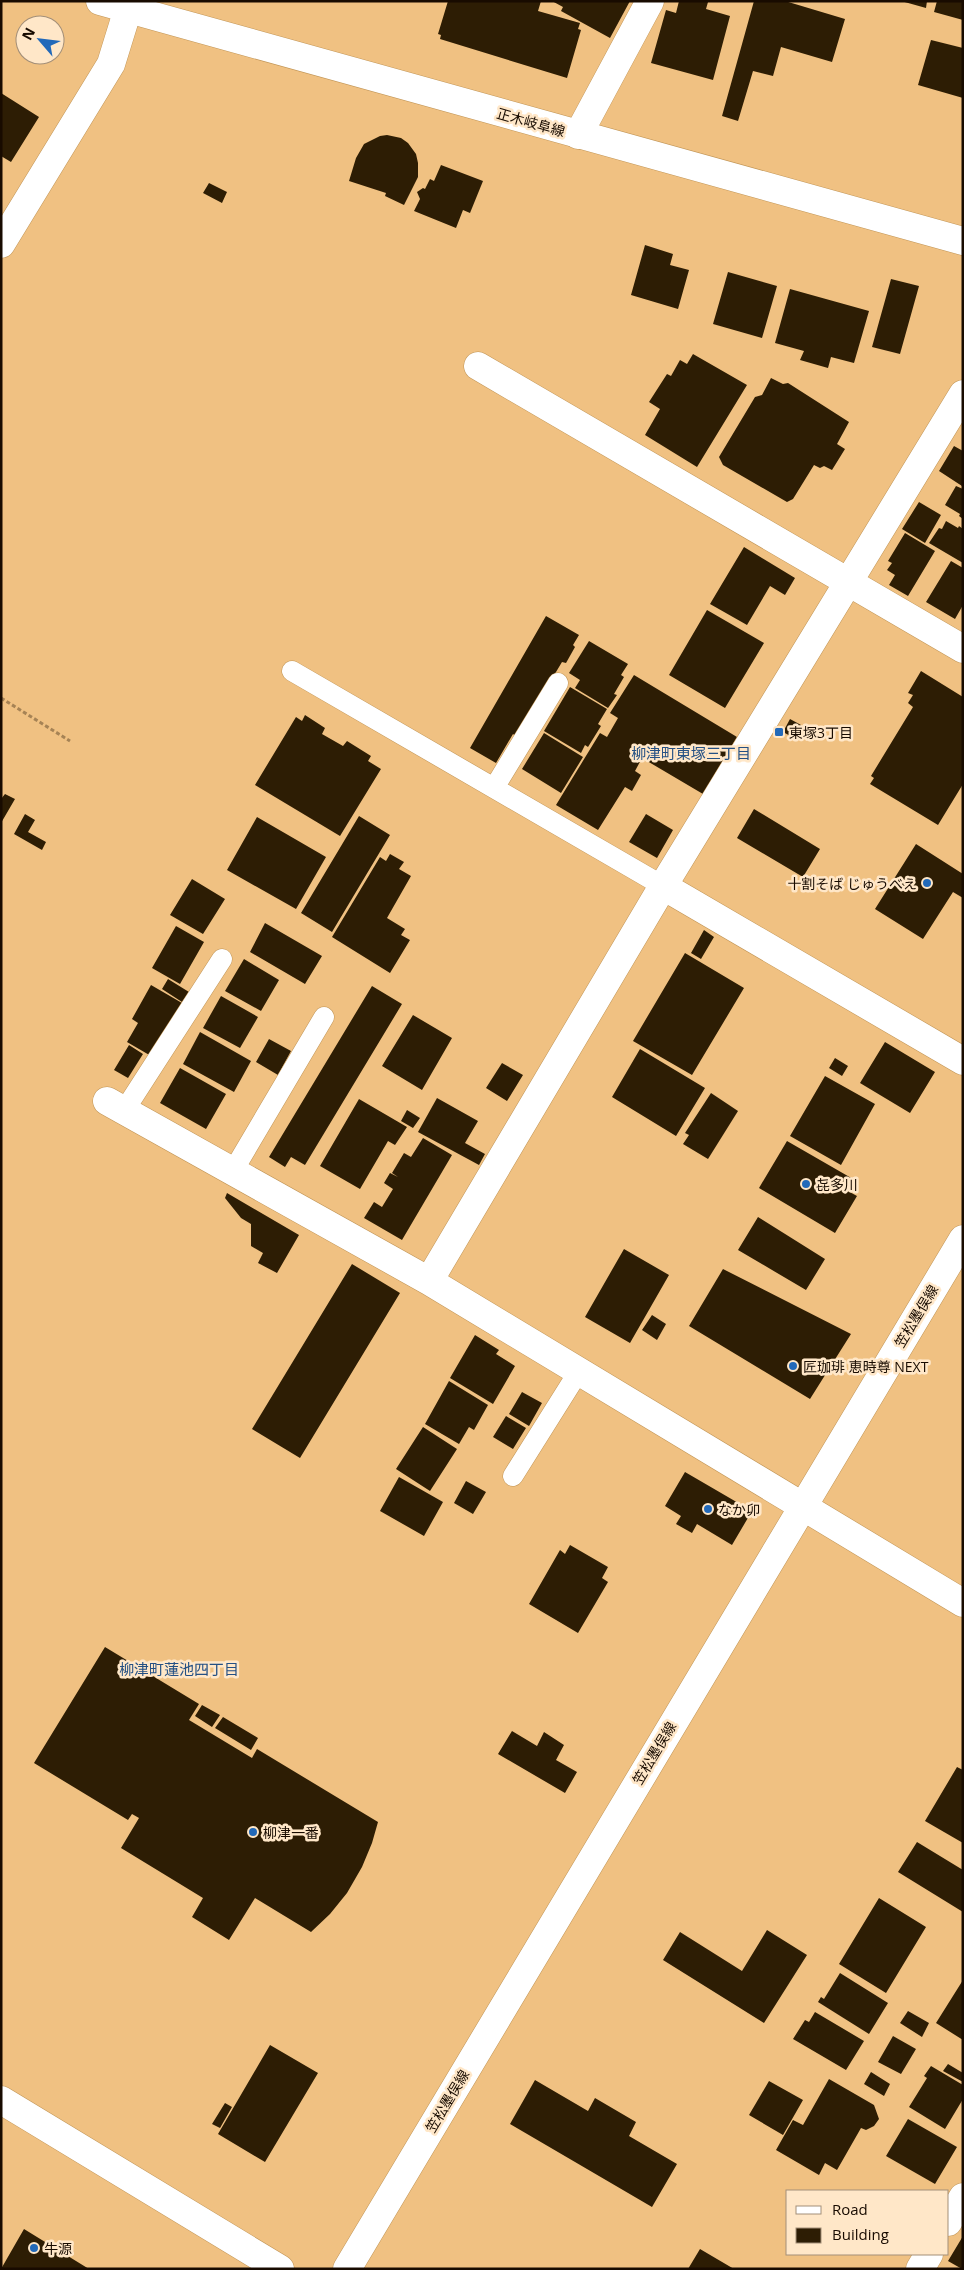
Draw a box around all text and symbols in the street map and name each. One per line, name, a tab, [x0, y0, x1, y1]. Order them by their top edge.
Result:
north arrow	[15, 15, 65, 65]
text: N	[17, 24, 39, 43]
street label: 正木岐阜線	[495, 103, 567, 141]
place label: 東塚3丁目	[789, 723, 853, 742]
marker: 東塚3丁目	[773, 726, 785, 738]
district label: 柳津町東塚三丁目	[631, 743, 751, 763]
place label: 十割そば じゅうべえ	[787, 874, 917, 893]
marker: 十割そば じゅうべえ	[921, 877, 933, 889]
place label: 㐂多川	[816, 1175, 858, 1194]
marker: 㐂多川	[800, 1178, 812, 1190]
street label: 笠松墨俣線	[890, 1281, 942, 1351]
place label: 匠珈琲 恵時尊 NEXT	[803, 1357, 929, 1376]
marker: 匠珈琲 恵時尊 NEXT	[787, 1360, 799, 1372]
place label: なか卯	[718, 1500, 760, 1519]
marker: なか卯	[702, 1503, 714, 1515]
district label: 柳津町蓮池四丁目	[119, 1659, 239, 1679]
street label: 笠松墨俣線	[628, 1718, 680, 1788]
place label: 柳津一番	[263, 1823, 319, 1842]
marker: 柳津一番	[247, 1826, 259, 1838]
street label: 笠松墨俣線	[421, 2066, 473, 2136]
legend	[786, 2190, 949, 2255]
text: Road	[832, 2199, 868, 2219]
text: Building	[832, 2224, 889, 2244]
place label: 牛源	[44, 2239, 72, 2258]
marker: 牛源	[28, 2242, 40, 2254]

